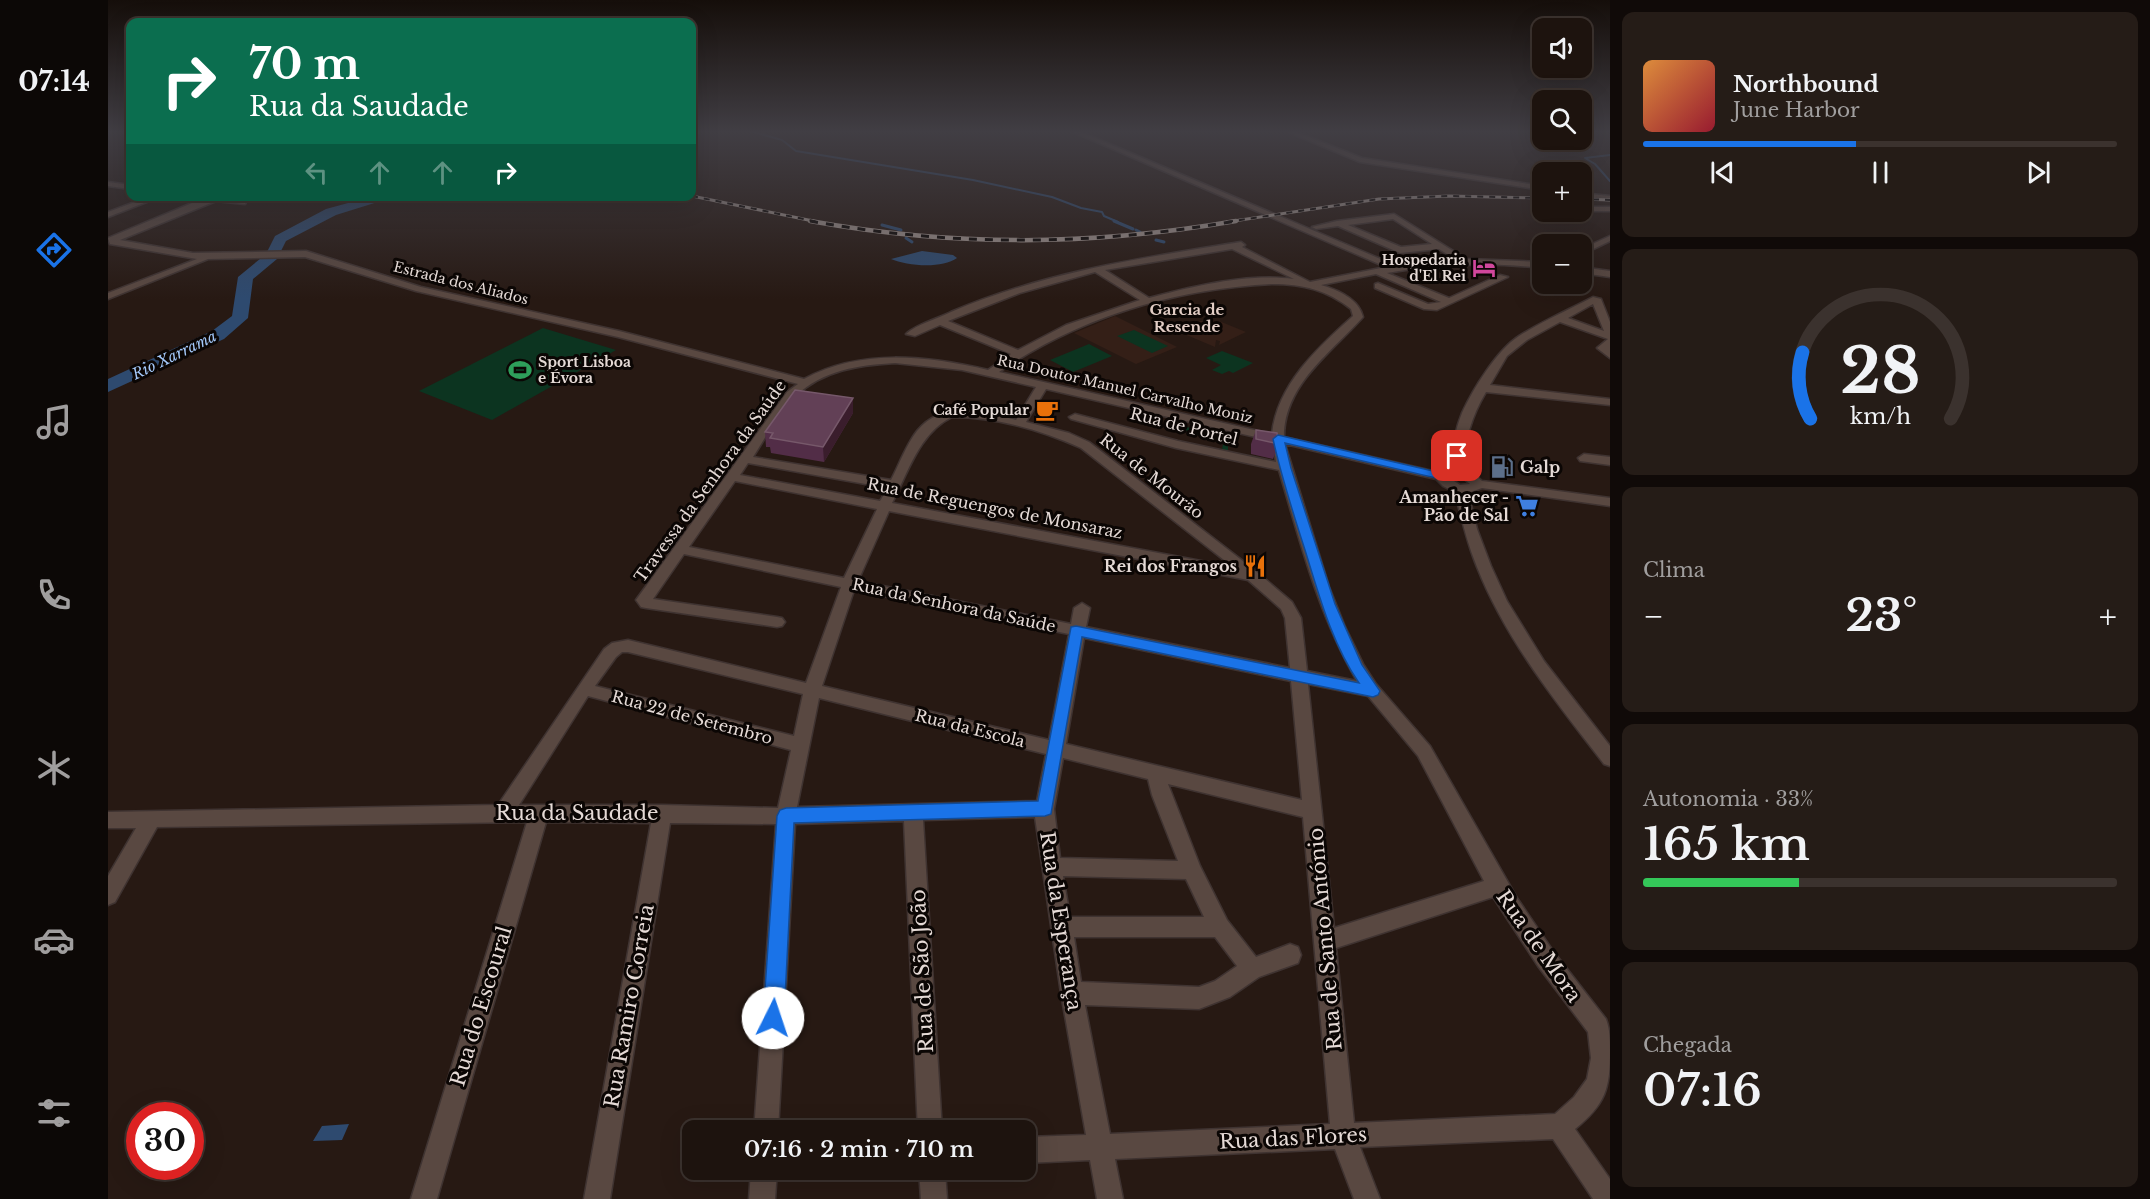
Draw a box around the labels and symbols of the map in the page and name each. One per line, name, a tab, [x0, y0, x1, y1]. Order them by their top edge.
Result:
place label: Hospedaria d'El Rei	[1382, 251, 1466, 285]
hotel icon: Hospedaria d'El Rei	[1471, 255, 1497, 281]
street label: Estrada dos Aliados	[392, 258, 530, 308]
district label: Garcia de Resende	[1150, 300, 1225, 336]
water label: Rio Xarrama	[128, 326, 219, 384]
street label: Rua Doutor Manuel Carvalho Moniz	[995, 351, 1255, 427]
place label: Sport Lisboa e Évora	[538, 353, 631, 387]
sports icon: Sport Lisboa e Évora	[507, 357, 533, 383]
street label: Travessa da Senhora da Saúde	[630, 376, 790, 586]
cafe icon: Café Popular	[1034, 397, 1060, 423]
place label: Café Popular	[933, 401, 1029, 419]
street label: Rua de Portel	[1128, 403, 1240, 449]
street label: Rua de Mourão	[1096, 429, 1208, 523]
pin	[1431, 430, 1482, 481]
fuel station icon: Galp	[1489, 454, 1515, 480]
place label: Galp	[1520, 457, 1560, 477]
street label: Rua de Reguengos de Monsaraz	[866, 473, 1124, 543]
place label: Amanhecer - Pão de Sal	[1398, 487, 1509, 525]
supermarket icon: Amanhecer - Pão de Sal	[1514, 493, 1540, 519]
restaurant icon: Rei dos Frangos	[1242, 553, 1268, 579]
place label: Rei dos Frangos	[1104, 556, 1237, 576]
street label: Rua da Senhora da Saúde	[850, 574, 1058, 636]
street label: Rua 22 de Setembro	[609, 686, 775, 748]
street label: Rua da Escola	[913, 705, 1027, 751]
street label: Rua da Saudade	[496, 801, 658, 825]
street label: Rua de Santo António	[1303, 827, 1347, 1051]
street label: Rua da Esperança	[1035, 830, 1087, 1013]
street label: Rua de Mora	[1491, 885, 1587, 1007]
street label: Rua de São João	[906, 889, 938, 1053]
street label: Rua Ramiro Correia	[599, 901, 659, 1110]
street label: Rua do Escoural	[445, 923, 517, 1089]
position arrow	[741, 986, 805, 1050]
speed limit sign: 30	[126, 1102, 204, 1180]
street label: Rua das Flores	[1218, 1122, 1368, 1154]

